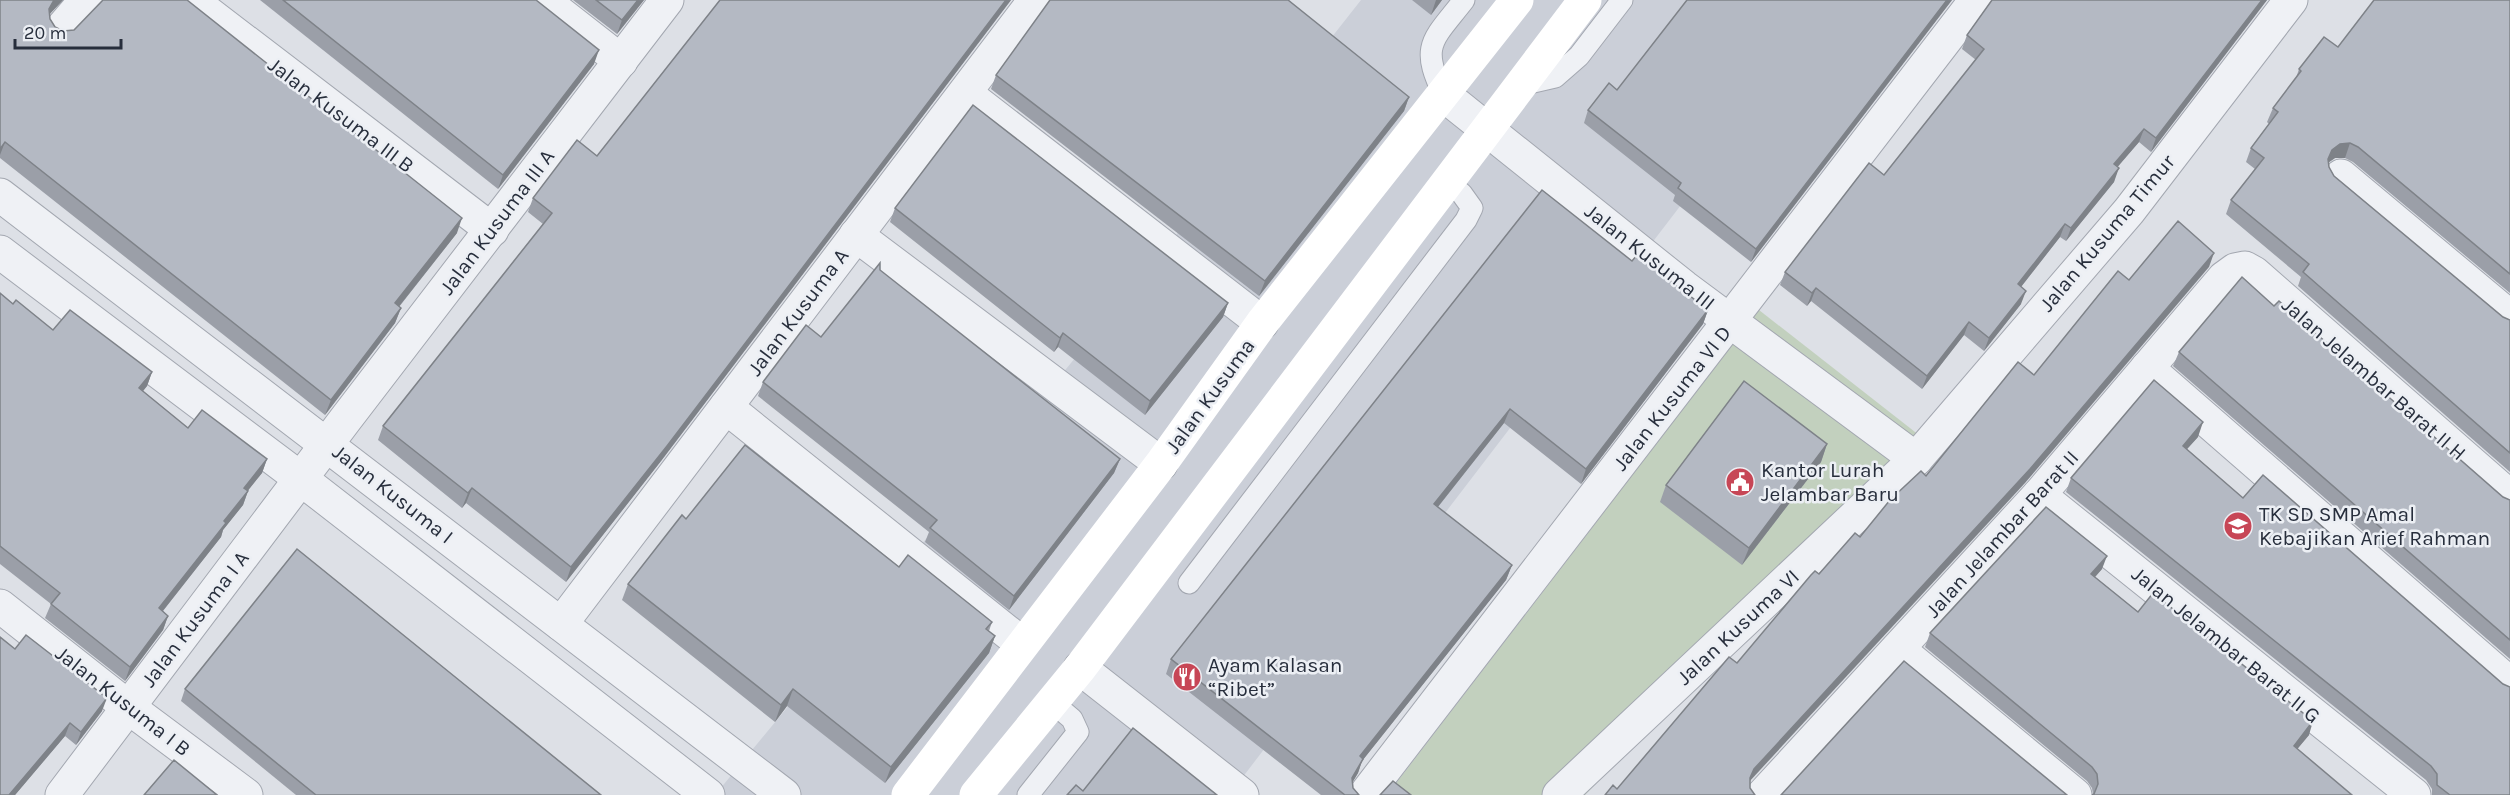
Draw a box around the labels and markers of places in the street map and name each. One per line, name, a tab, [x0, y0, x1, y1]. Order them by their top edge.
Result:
place label: Kantor Lurah Jelambar Baru	[1761, 458, 1899, 506]
public building icon: Kantor Lurah Jelambar Baru	[1724, 466, 1756, 498]
place label: TK SD SMP Amal Kebajikan Arief Rahman	[2259, 502, 2490, 550]
school or university icon: TK SD SMP Amal Kebajikan Arief Rahman	[2222, 510, 2254, 542]
place label: Ayam Kalasan “Ribet”	[1208, 653, 1342, 701]
restaurant icon: Ayam Kalasan “Ribet”	[1171, 661, 1203, 693]

